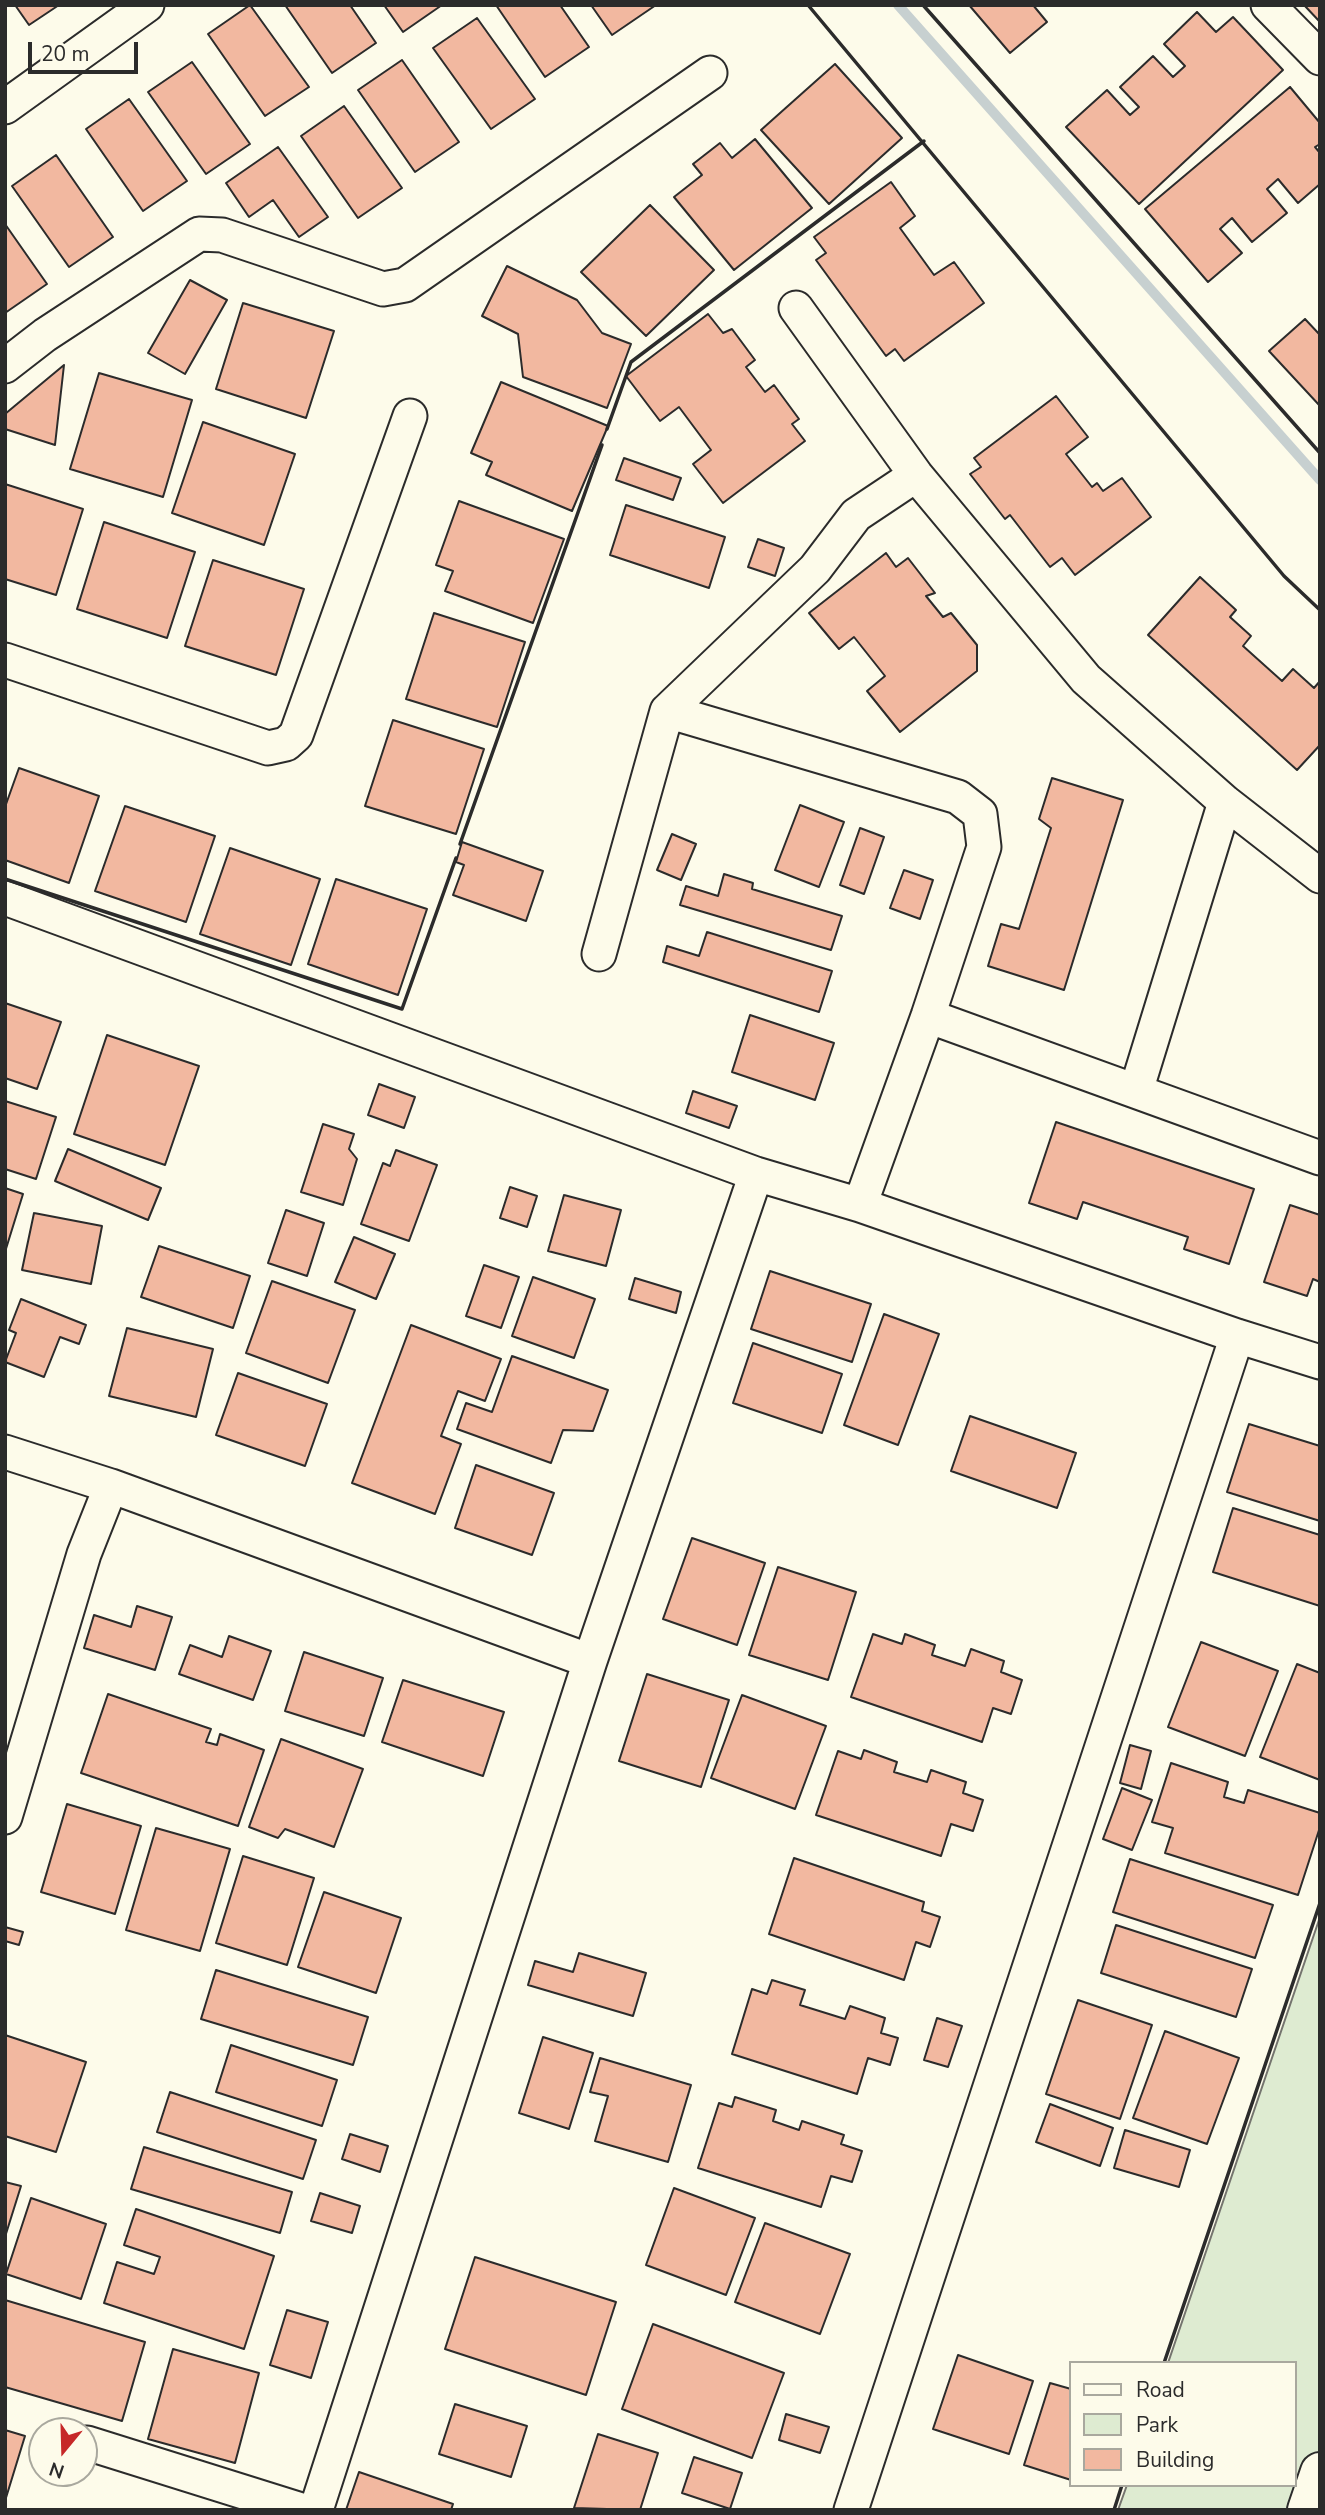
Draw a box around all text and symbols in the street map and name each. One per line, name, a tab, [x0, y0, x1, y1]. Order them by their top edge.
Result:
scale bar	[32, 28, 142, 72]
text: 20 m	[41, 40, 90, 68]
legend	[1070, 2361, 1297, 2487]
text: Road	[1136, 2376, 1185, 2404]
text: Park	[1136, 2411, 1178, 2439]
north arrow	[28, 2417, 98, 2487]
text: Building	[1136, 2446, 1214, 2474]
text: N	[46, 2455, 68, 2485]

